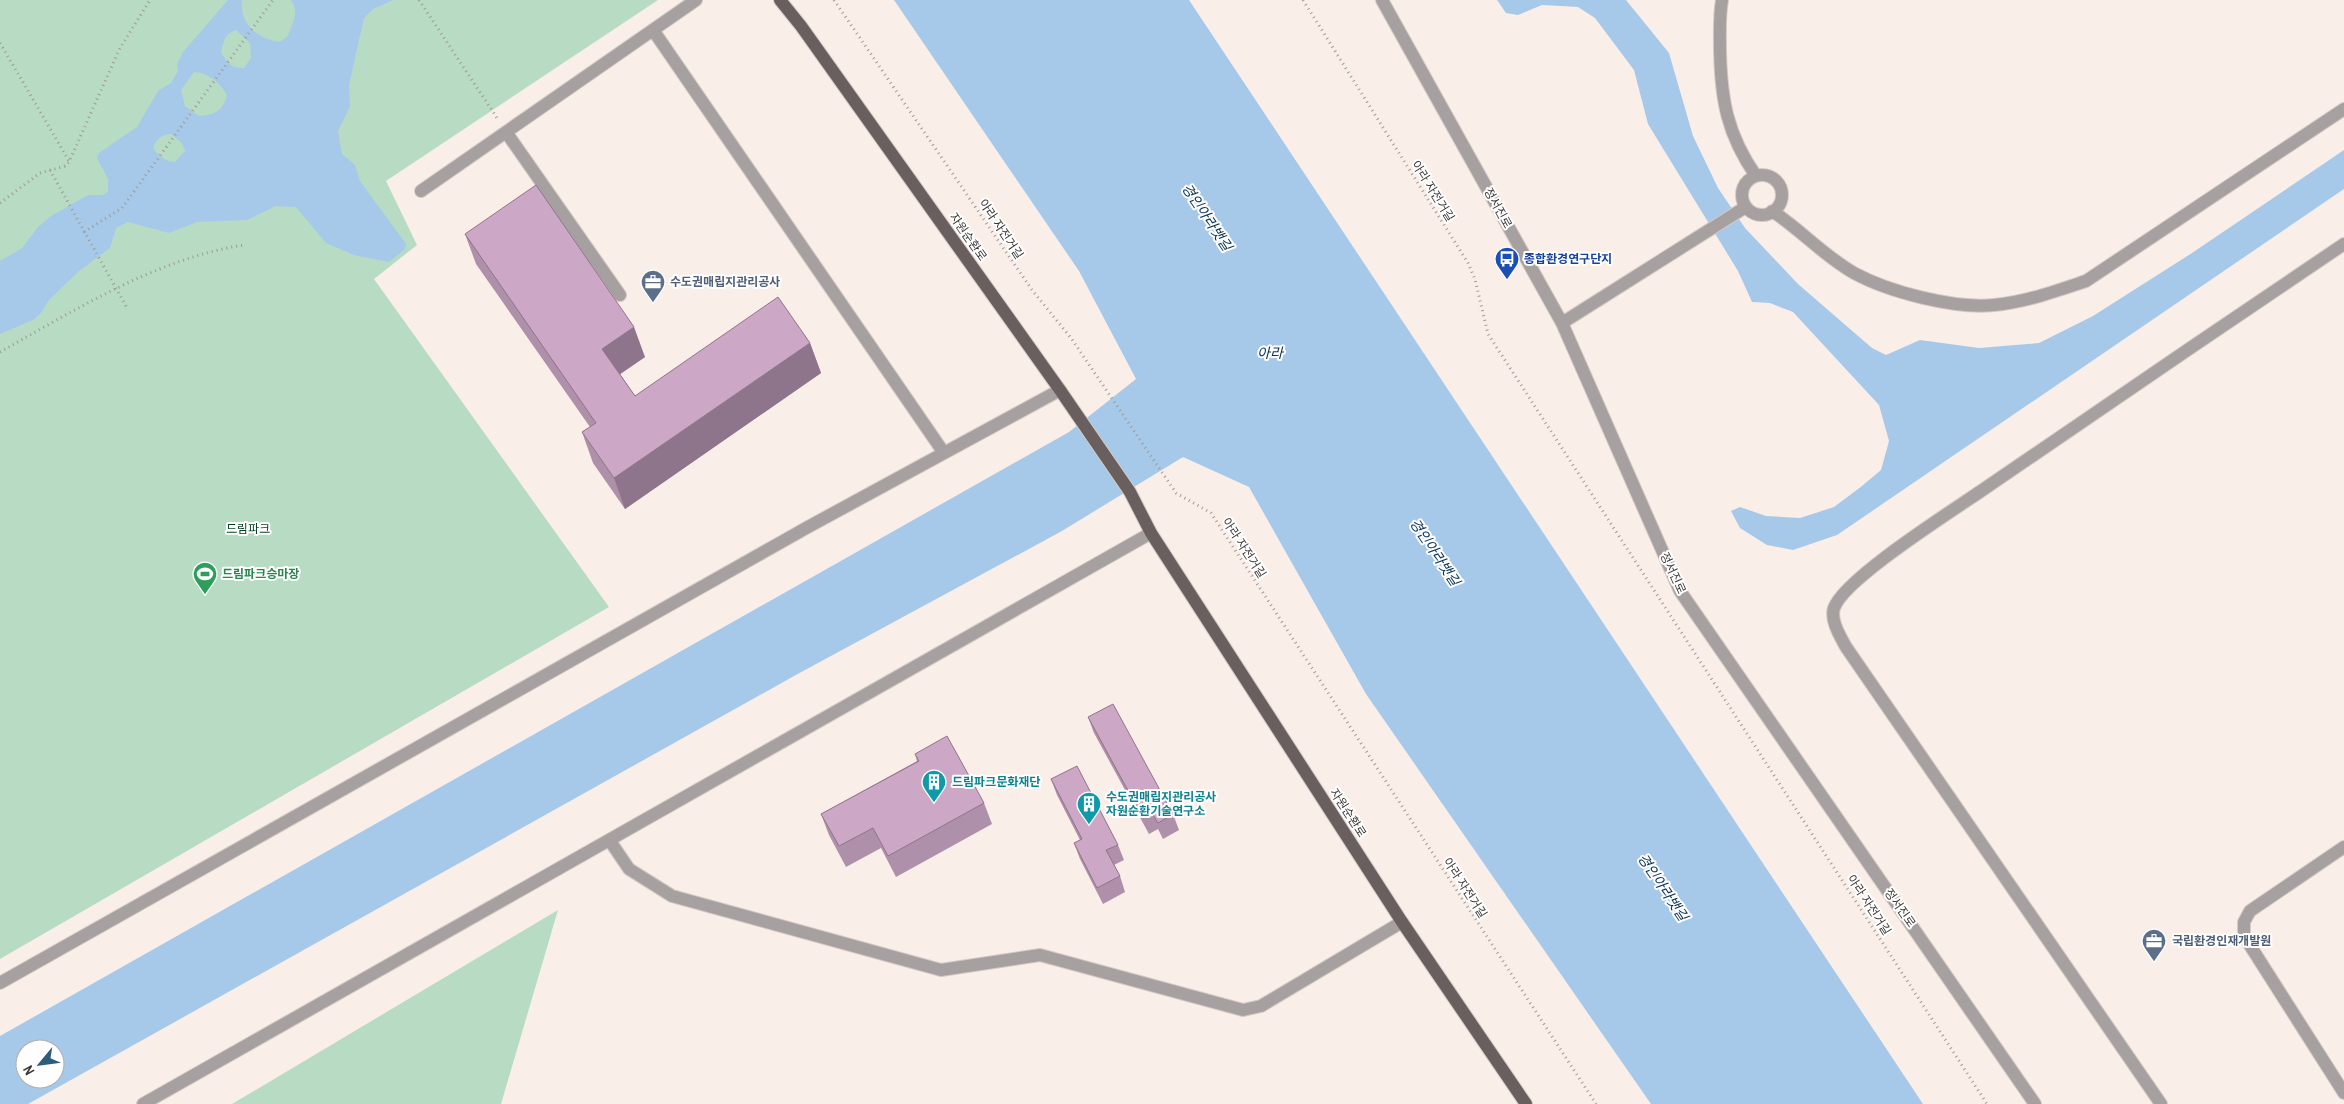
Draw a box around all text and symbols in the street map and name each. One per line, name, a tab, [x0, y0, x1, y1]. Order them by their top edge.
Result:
street label: 아라 자전거길	[1408, 158, 1458, 224]
water label: 경인아라뱃길	[1178, 180, 1237, 255]
street label: 정서진로	[1480, 185, 1516, 231]
street label: 아라 자전거길	[975, 196, 1027, 262]
street label: 자원순환로	[946, 210, 990, 264]
bus stop icon: 종합환경연구단지	[1494, 246, 1520, 280]
place label: 종합환경연구단지	[1524, 251, 1612, 267]
office icon: 수도권매립지관리공사	[640, 269, 666, 303]
place label: 수도권매립지관리공사	[670, 274, 780, 290]
water label: 아라	[1257, 344, 1285, 362]
street label: 아라 자전거길	[1219, 515, 1269, 581]
water label: 경인아라뱃길	[1406, 515, 1465, 590]
park label: 드림파크	[226, 521, 270, 537]
street label: 정서진로	[1656, 550, 1690, 596]
sports icon: 드림파크승마장	[192, 561, 218, 595]
place label: 드림파크승마장	[222, 566, 299, 582]
building icon: 드림파크문화재단	[921, 769, 947, 803]
place label: 드림파크문화재단	[952, 774, 1040, 790]
street label: 자원순환로	[1326, 785, 1370, 841]
place label: 수도권매립지관리공사 자원순환기술연구소	[1106, 789, 1216, 819]
building icon: 수도권매립지관리공사 자원순환기술연구소	[1076, 791, 1102, 825]
water label: 경인아라뱃길	[1634, 850, 1693, 925]
street label: 아라 자전거길	[1440, 855, 1490, 921]
street label: 아라 자전거길	[1844, 872, 1894, 938]
street label: 정서진로	[1881, 885, 1919, 931]
office icon: 국립환경인재개발원	[2141, 928, 2167, 962]
place label: 국립환경인재개발원	[2172, 933, 2271, 949]
north arrow	[15, 1039, 65, 1089]
text: N	[19, 1062, 39, 1078]

